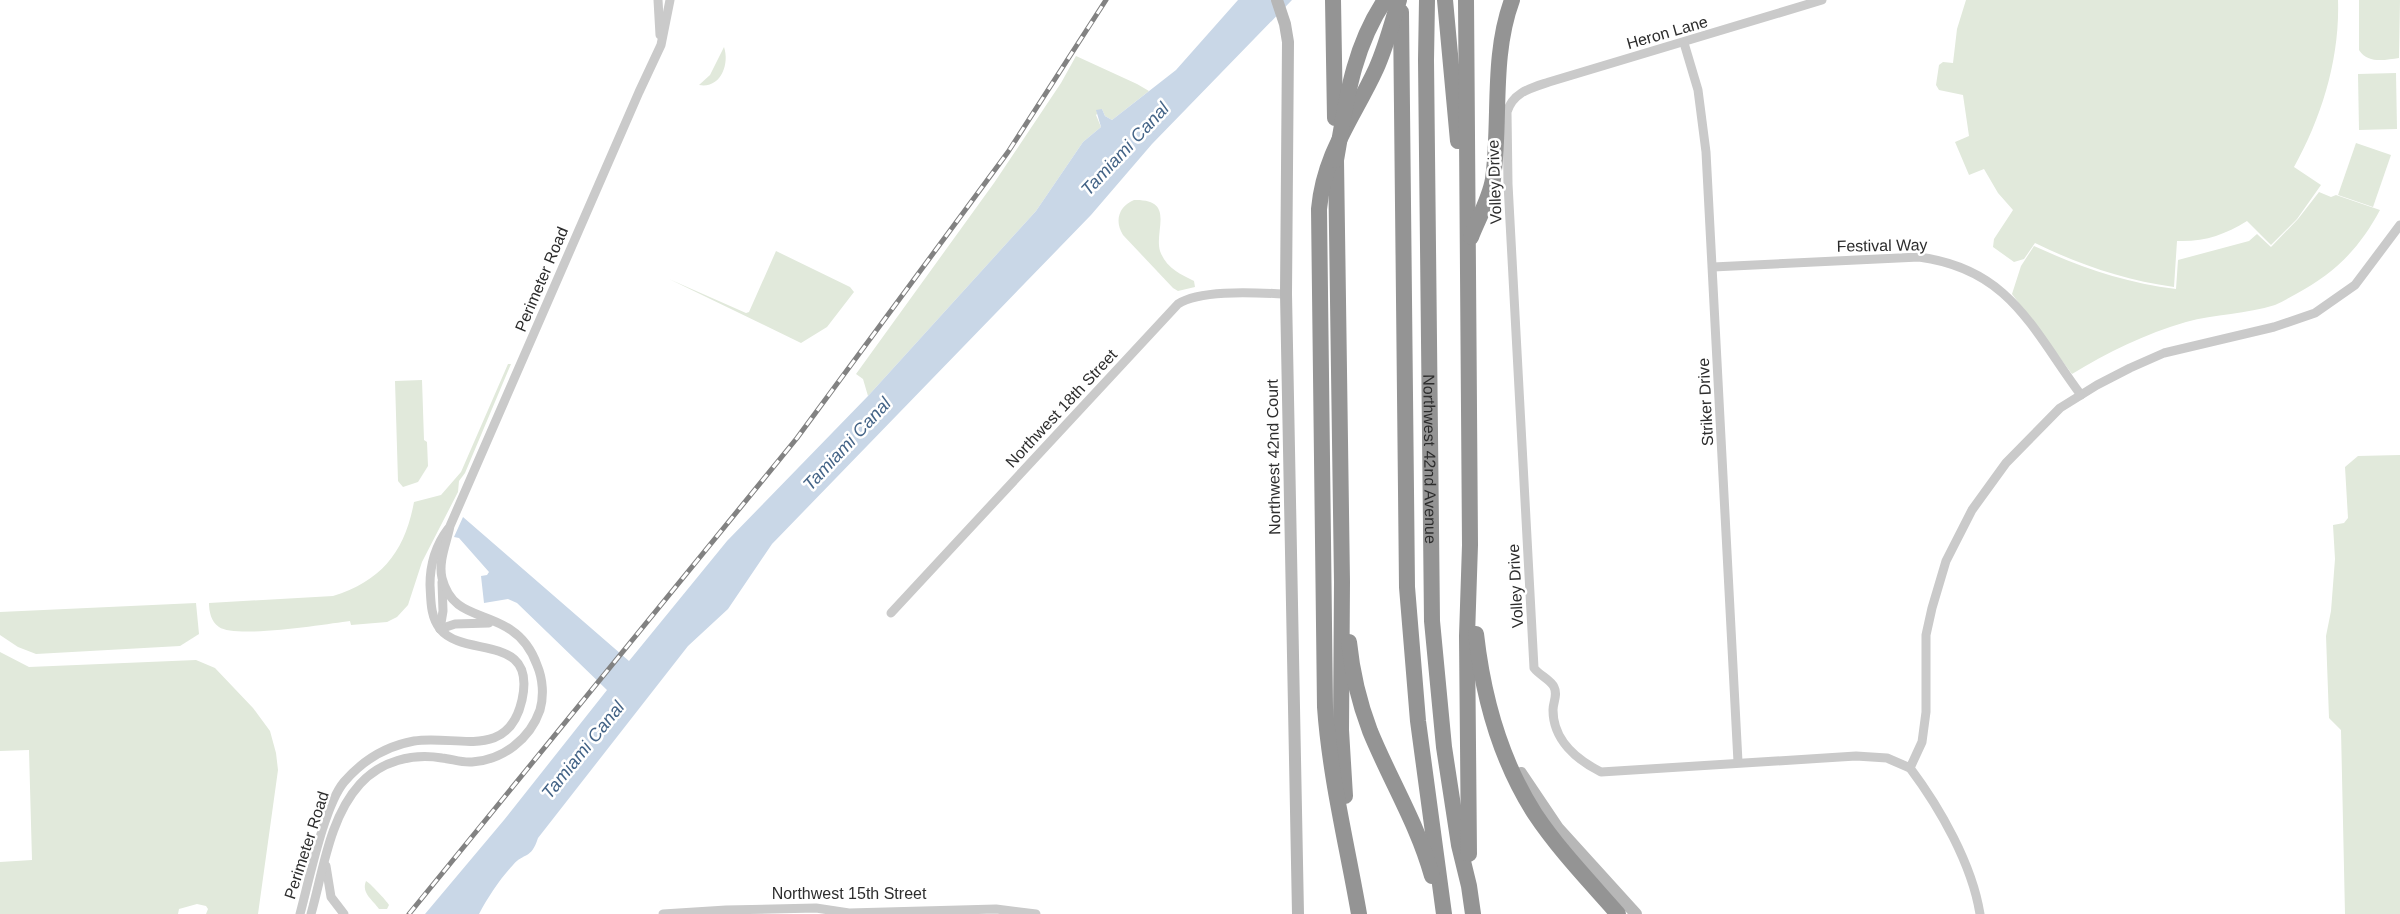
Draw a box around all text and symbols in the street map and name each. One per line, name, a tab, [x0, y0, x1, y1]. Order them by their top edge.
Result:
street label: Heron Lane	[1625, 13, 1710, 52]
water label: Tamiami Canal	[1077, 98, 1174, 199]
street label: Volley Drive	[1485, 139, 1504, 224]
street label: Perimeter Road	[512, 224, 571, 334]
street label: Festival Way	[1836, 236, 1928, 255]
street label: Northwest 18th Street	[1002, 346, 1121, 471]
street label: Striker Drive	[1695, 357, 1716, 446]
street label: Northwest 42nd Avenue	[1420, 374, 1439, 544]
street label: Northwest 42nd Court	[1264, 378, 1283, 535]
water label: Tamiami Canal	[799, 393, 896, 494]
street label: Volley Drive	[1505, 543, 1526, 629]
water label: Tamiami Canal	[538, 697, 629, 803]
street label: Perimeter Road	[281, 789, 332, 901]
street label: Northwest 15th Street	[772, 885, 927, 902]

